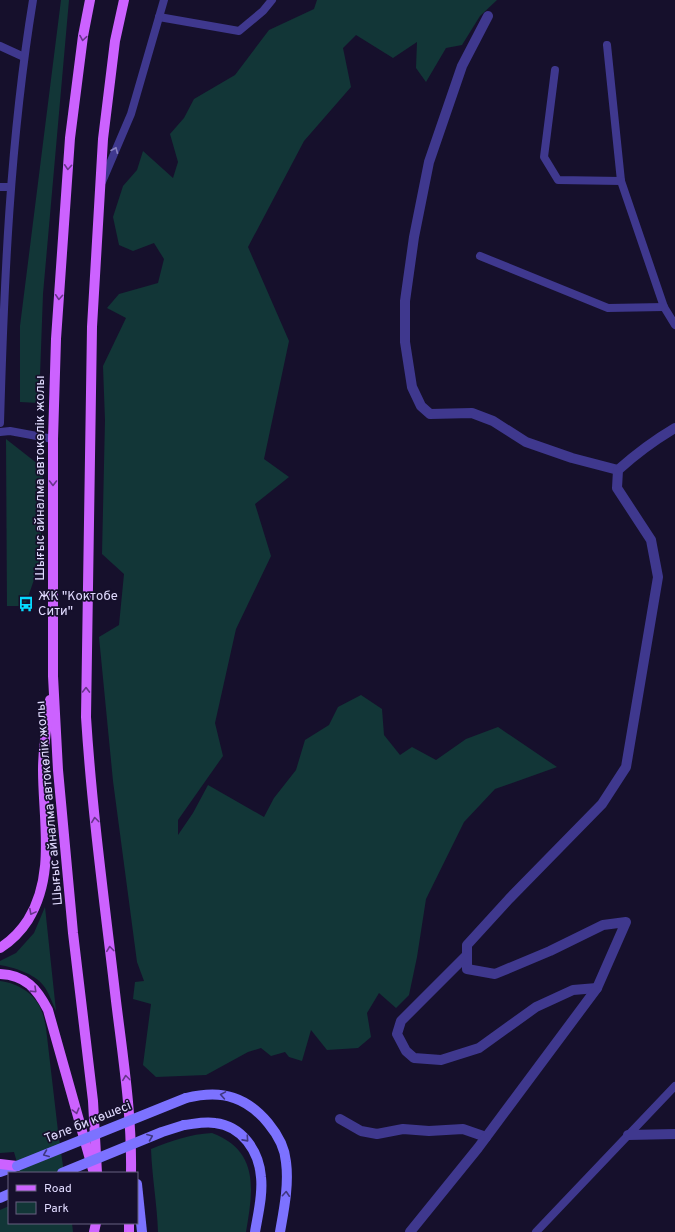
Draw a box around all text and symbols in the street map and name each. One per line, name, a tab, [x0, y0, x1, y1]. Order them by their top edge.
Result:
one-way arrow	[79, 35, 88, 41]
one-way arrow	[111, 147, 119, 154]
one-way arrow	[63, 164, 72, 170]
one-way arrow	[54, 294, 63, 300]
street label: Шығыс айналма автокөлік жолы	[33, 375, 49, 581]
one-way arrow	[49, 480, 57, 486]
place label: ЖК "Коктобе Сити"	[38, 589, 118, 620]
bus stop icon: ЖК "Коктобе Сити"	[17, 595, 35, 613]
one-way arrow	[82, 687, 90, 693]
street label: Шығыс айналма автокөлік жолы	[33, 700, 67, 906]
one-way arrow	[91, 817, 100, 823]
one-way arrow	[29, 908, 37, 916]
one-way arrow	[106, 946, 115, 952]
one-way arrow	[29, 985, 37, 992]
one-way arrow	[122, 1075, 131, 1081]
one-way arrow	[219, 1091, 226, 1100]
street label: Төле би көшесі	[42, 1098, 134, 1148]
one-way arrow	[72, 1108, 80, 1114]
one-way arrow	[146, 1134, 153, 1142]
one-way arrow	[241, 1135, 248, 1142]
one-way arrow	[42, 1150, 49, 1158]
legend	[8, 1172, 138, 1224]
text: Road	[44, 1181, 72, 1197]
one-way arrow	[281, 1190, 290, 1197]
text: Park	[44, 1201, 69, 1217]

